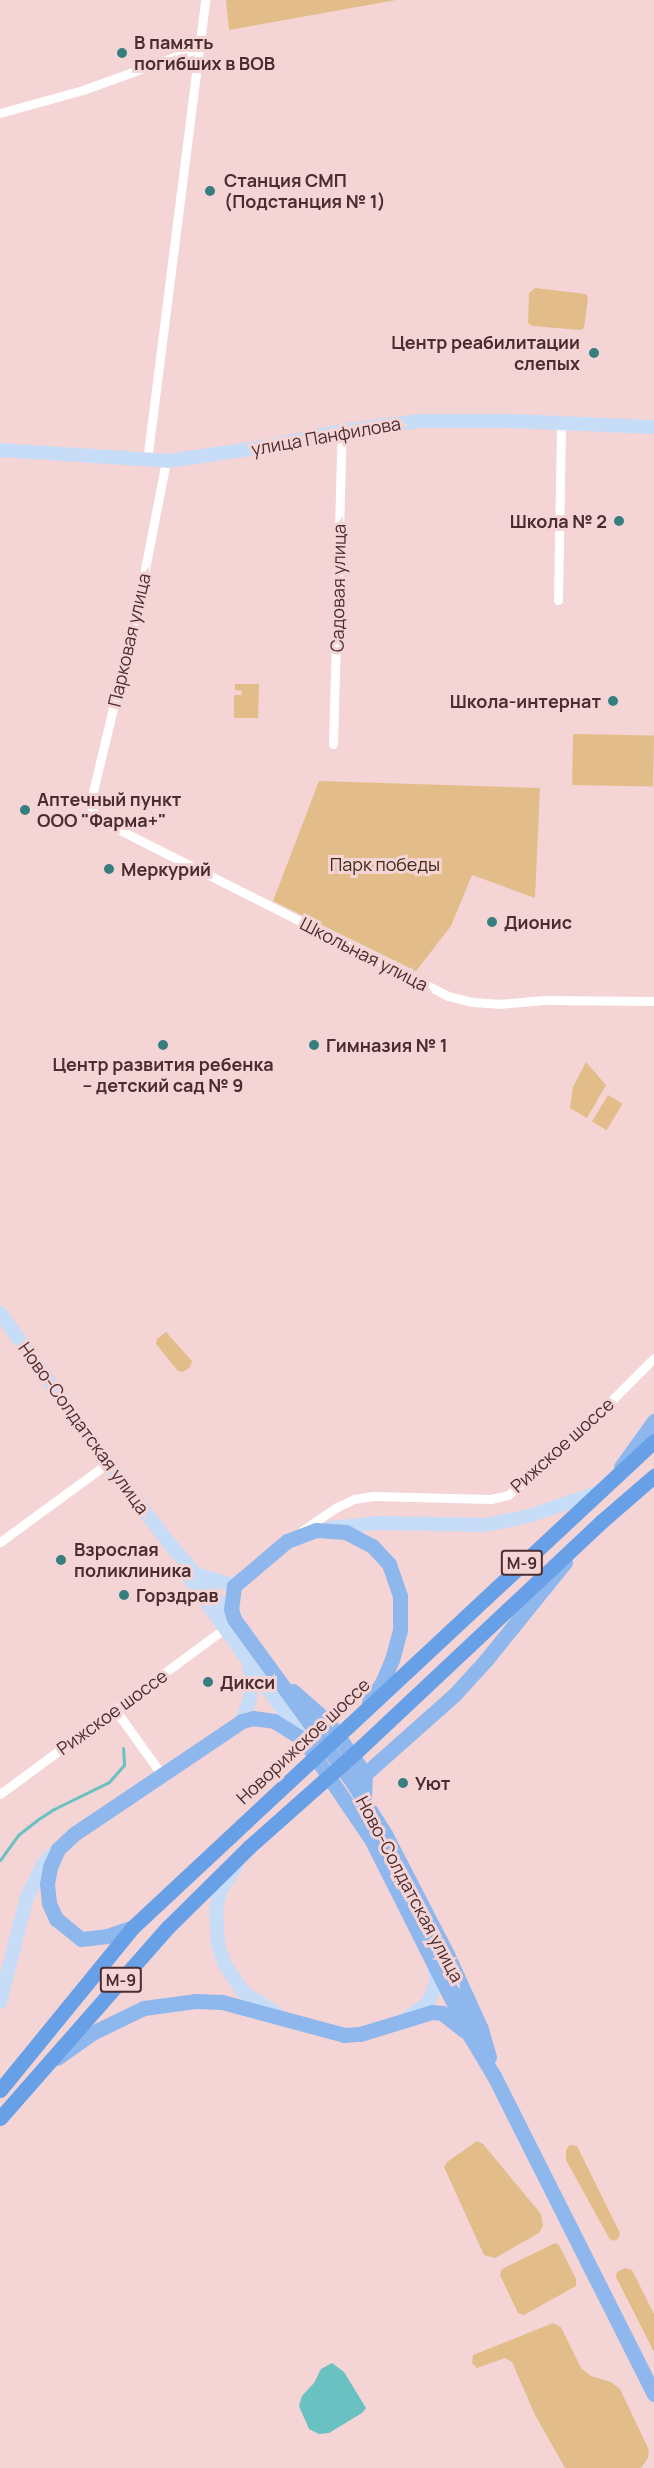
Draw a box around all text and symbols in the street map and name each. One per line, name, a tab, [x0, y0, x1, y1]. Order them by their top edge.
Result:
place label: В память погибших в ВОВ	[134, 32, 275, 74]
marker: В память погибших в ВОВ	[115, 46, 129, 60]
place label: Станция СМП (Подстанция № 1)	[224, 170, 386, 213]
marker: Станция СМП (Подстанция № 1)	[201, 182, 219, 200]
place label: Центр реабилитации слепых	[391, 332, 580, 374]
marker: Центр реабилитации слепых	[585, 344, 603, 362]
street label: улица Панфилова	[250, 412, 402, 460]
place label: Школа № 2	[510, 510, 607, 532]
marker: Школа № 2	[612, 514, 626, 528]
street label: Садовая улица	[326, 524, 350, 652]
street label: Парковая улица	[103, 571, 155, 709]
place label: Школа-интернат	[450, 690, 601, 712]
marker: Школа-интернат	[606, 694, 620, 708]
place label: Аптечный пункт ООО "Фарма+"	[37, 789, 181, 832]
marker: Аптечный пункт ООО "Фарма+"	[18, 803, 32, 817]
park label: Парк победы	[330, 853, 440, 875]
place label: Меркурий	[121, 858, 211, 880]
marker: Меркурий	[102, 862, 116, 876]
place label: Дионис	[504, 911, 572, 933]
street label: Школьная улица	[297, 912, 431, 996]
marker: Дионис	[485, 915, 499, 929]
place label: Гимназия № 1	[326, 1034, 448, 1056]
marker: Центр развития ребенка – детский сад № 9	[156, 1038, 170, 1052]
marker: Гимназия № 1	[307, 1038, 321, 1052]
place label: Центр развития ребенка – детский сад № 9	[52, 1054, 274, 1096]
street label: Ново-Солдатская улица	[14, 1338, 154, 1518]
street label: Рижское шоссе	[506, 1393, 618, 1497]
place label: Взрослая поликлиника	[74, 1539, 191, 1582]
road number: М-9	[500, 1550, 544, 1576]
marker: Взрослая поликлиника	[52, 1551, 70, 1569]
place label: Горздрав	[136, 1584, 219, 1606]
marker: Горздрав	[117, 1588, 131, 1602]
street label: Рижское шоссе	[53, 1665, 171, 1759]
place label: Дикси	[220, 1671, 275, 1693]
street label: Новорижское шоссе	[232, 1674, 374, 1808]
marker: Дикси	[201, 1675, 215, 1689]
place label: Уют	[415, 1772, 450, 1794]
marker: Уют	[396, 1776, 410, 1790]
street label: Ново-Солдатская улица	[352, 1792, 468, 1986]
road number: М-9	[98, 1967, 144, 1993]

